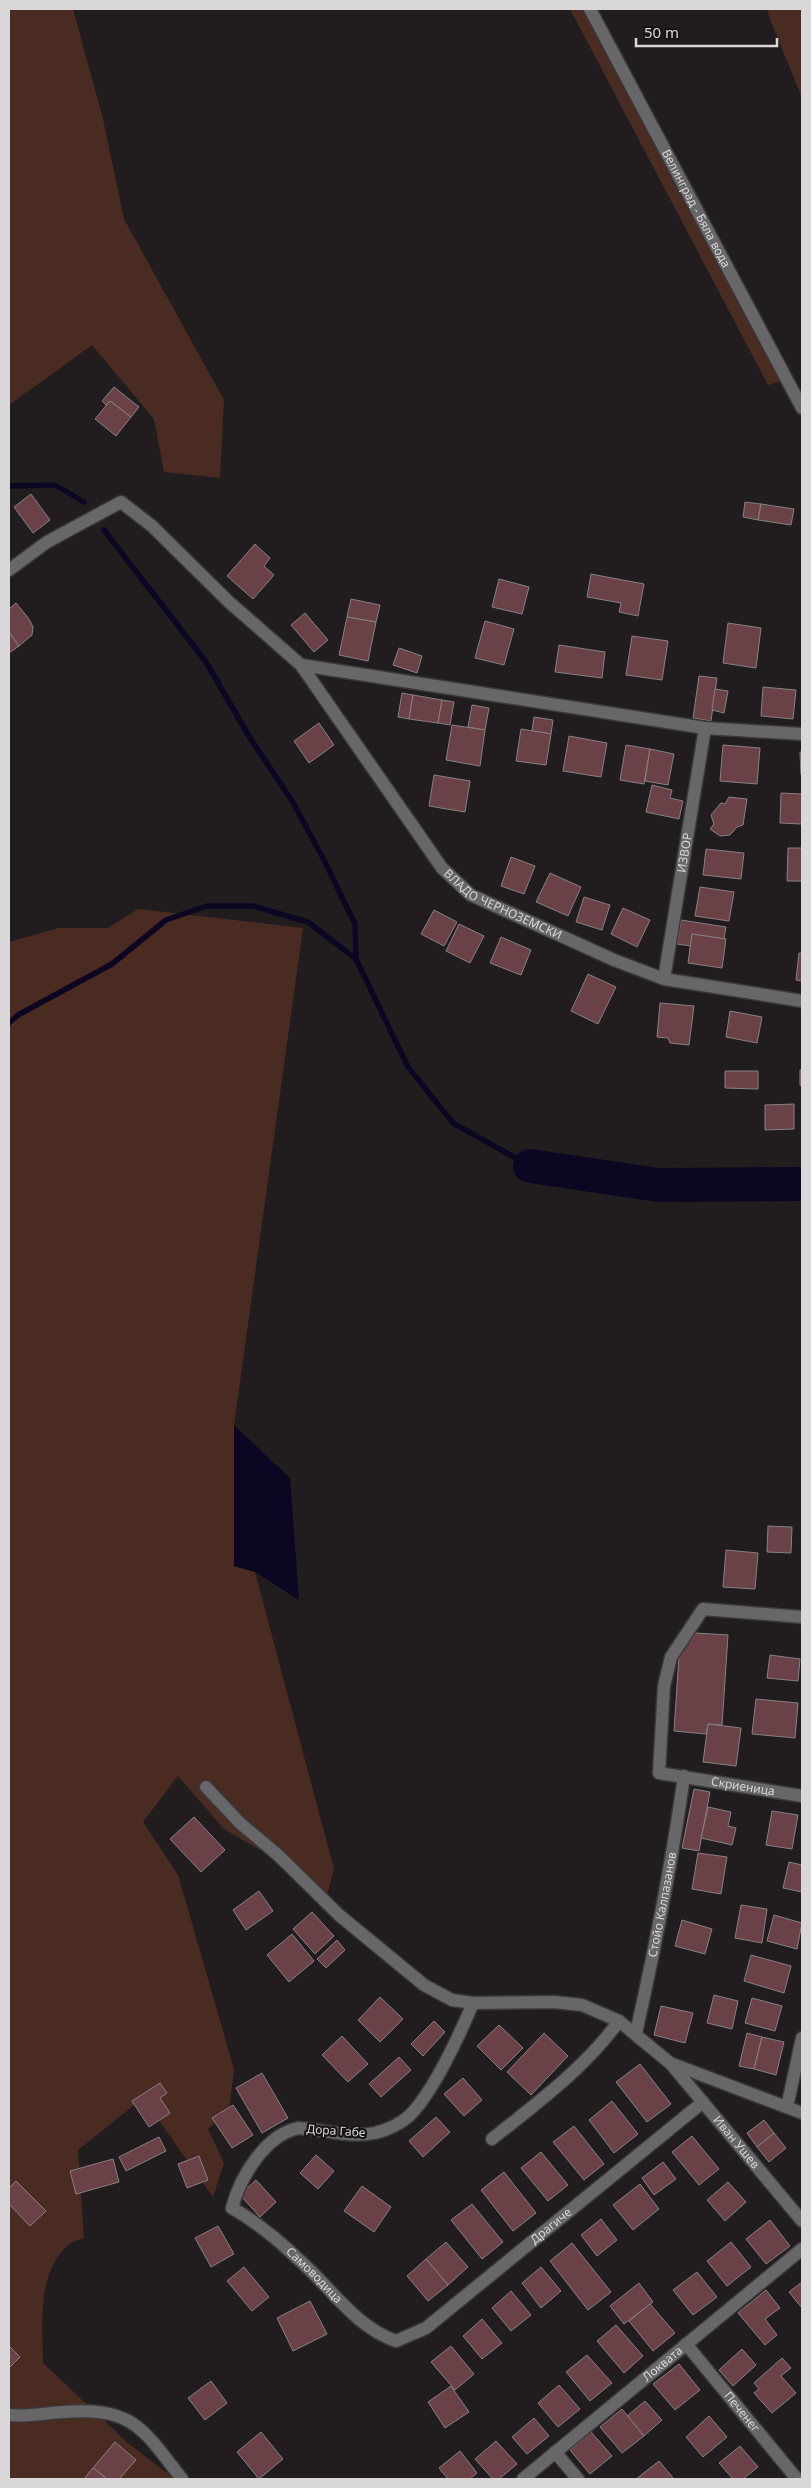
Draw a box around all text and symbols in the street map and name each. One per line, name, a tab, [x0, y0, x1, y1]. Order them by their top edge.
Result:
scale bar	[636, 15, 777, 47]
text: 50 m	[644, 22, 679, 42]
street label: Велинград - Бяла вода	[658, 146, 735, 271]
street label: ИЗВОР	[673, 831, 696, 874]
street label: ВЛАДО ЧЕРНОЗЕМСКИ	[440, 865, 565, 943]
street label: Скриеница	[710, 1773, 776, 1800]
street label: Стойо Калпазанов	[644, 1850, 680, 1959]
street label: Иван Ушев	[710, 2112, 764, 2172]
street label: Дора Габе	[306, 2120, 366, 2141]
street label: Драгиче	[526, 2203, 575, 2248]
street label: Самоводица	[283, 2243, 346, 2307]
street label: Локвата	[639, 2342, 686, 2385]
street label: Печенег	[720, 2388, 764, 2436]

